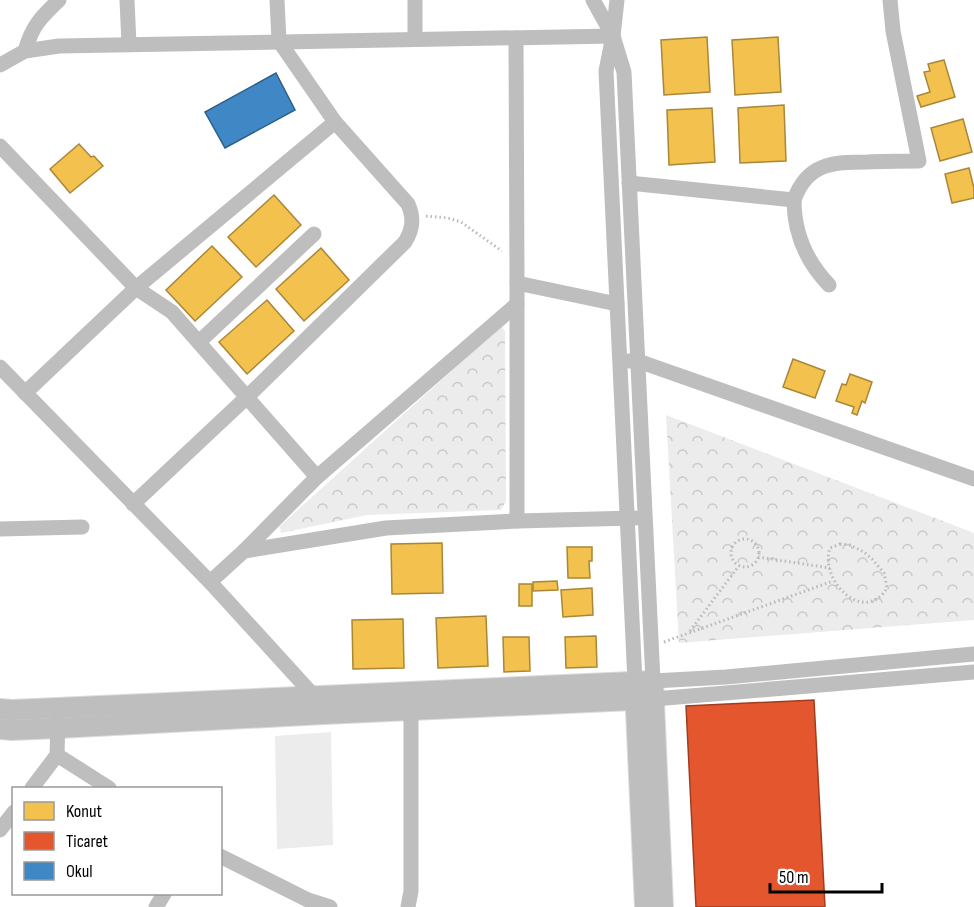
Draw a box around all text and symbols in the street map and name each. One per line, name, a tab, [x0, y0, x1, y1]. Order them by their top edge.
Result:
legend	[12, 787, 222, 895]
text: Konut	[66, 801, 103, 822]
text: Ticaret	[66, 831, 109, 852]
scale bar	[770, 856, 882, 894]
text: Okul	[66, 861, 93, 882]
text: 50 m	[779, 867, 809, 888]

